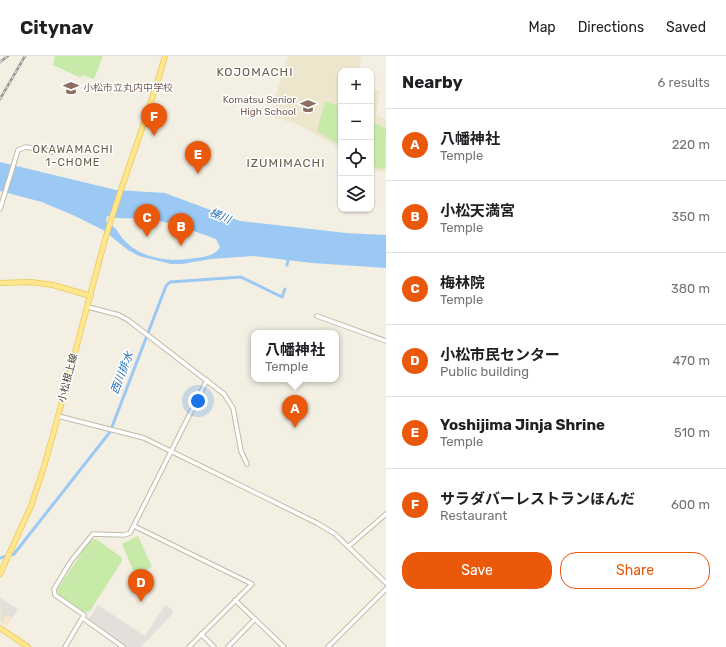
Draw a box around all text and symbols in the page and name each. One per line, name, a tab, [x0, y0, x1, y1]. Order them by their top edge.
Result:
text: Citynav	[20, 16, 93, 39]
text: Map	[529, 19, 556, 36]
text: Directions	[578, 19, 644, 36]
text: Saved	[666, 19, 706, 36]
district label: KOJOMACHI	[217, 65, 293, 79]
map controls	[338, 68, 374, 212]
button: +	[338, 68, 374, 104]
text: Nearby	[402, 72, 463, 92]
text: 6 results	[658, 75, 710, 90]
school or university icon: 小松市立丸内中学校	[62, 79, 80, 97]
place label: 小松市立丸内中学校	[83, 82, 173, 94]
place label: Komatsu Senior High School	[223, 94, 296, 118]
school or university icon: Komatsu Senior High School	[299, 97, 317, 115]
pin: F	[141, 103, 167, 136]
button: −	[338, 104, 374, 140]
text: 八幡神社	[440, 130, 500, 148]
text: A	[410, 137, 420, 152]
text: 220 m	[672, 137, 710, 152]
button: locate	[338, 140, 374, 176]
pin: E	[185, 141, 211, 174]
district label: OKAWAMACHI 1-CHOME	[32, 143, 114, 169]
text: Temple	[440, 148, 483, 163]
district label: IZUMIMACHI	[247, 156, 325, 170]
button: layers	[338, 176, 374, 212]
text: 小松天満宮	[440, 202, 515, 220]
pin: C	[134, 204, 160, 237]
water label: 梯川	[207, 206, 234, 227]
text: B	[410, 209, 420, 224]
text: 350 m	[671, 209, 710, 224]
pin: B	[168, 213, 194, 246]
text: Temple	[440, 220, 483, 235]
text: 梅林院	[440, 274, 485, 292]
text: C	[410, 281, 420, 296]
text: 380 m	[671, 281, 710, 296]
text: Temple	[440, 292, 483, 307]
popup	[251, 330, 339, 382]
text: 八幡神社	[265, 341, 325, 359]
text: 小松市民センター	[440, 346, 560, 364]
water label: 西川排水	[108, 349, 136, 396]
street label: 小松根上線	[56, 352, 80, 404]
text: D	[410, 353, 420, 368]
text: 470 m	[672, 353, 710, 368]
text: Temple	[265, 359, 308, 374]
text: Public building	[440, 364, 529, 379]
your location	[188, 391, 208, 411]
pin: A	[282, 395, 308, 428]
text: Yoshijima Jinja Shrine	[440, 416, 605, 434]
text: E	[411, 425, 419, 440]
text: 510 m	[674, 425, 710, 440]
text: Temple	[440, 434, 483, 449]
text: サラダバーレストランほんだ	[440, 490, 635, 508]
text: F	[411, 497, 419, 512]
text: 600 m	[671, 497, 710, 512]
text: Restaurant	[440, 508, 507, 523]
button: Save	[402, 552, 552, 589]
button: Share	[560, 552, 710, 589]
pin: D	[128, 569, 154, 602]

